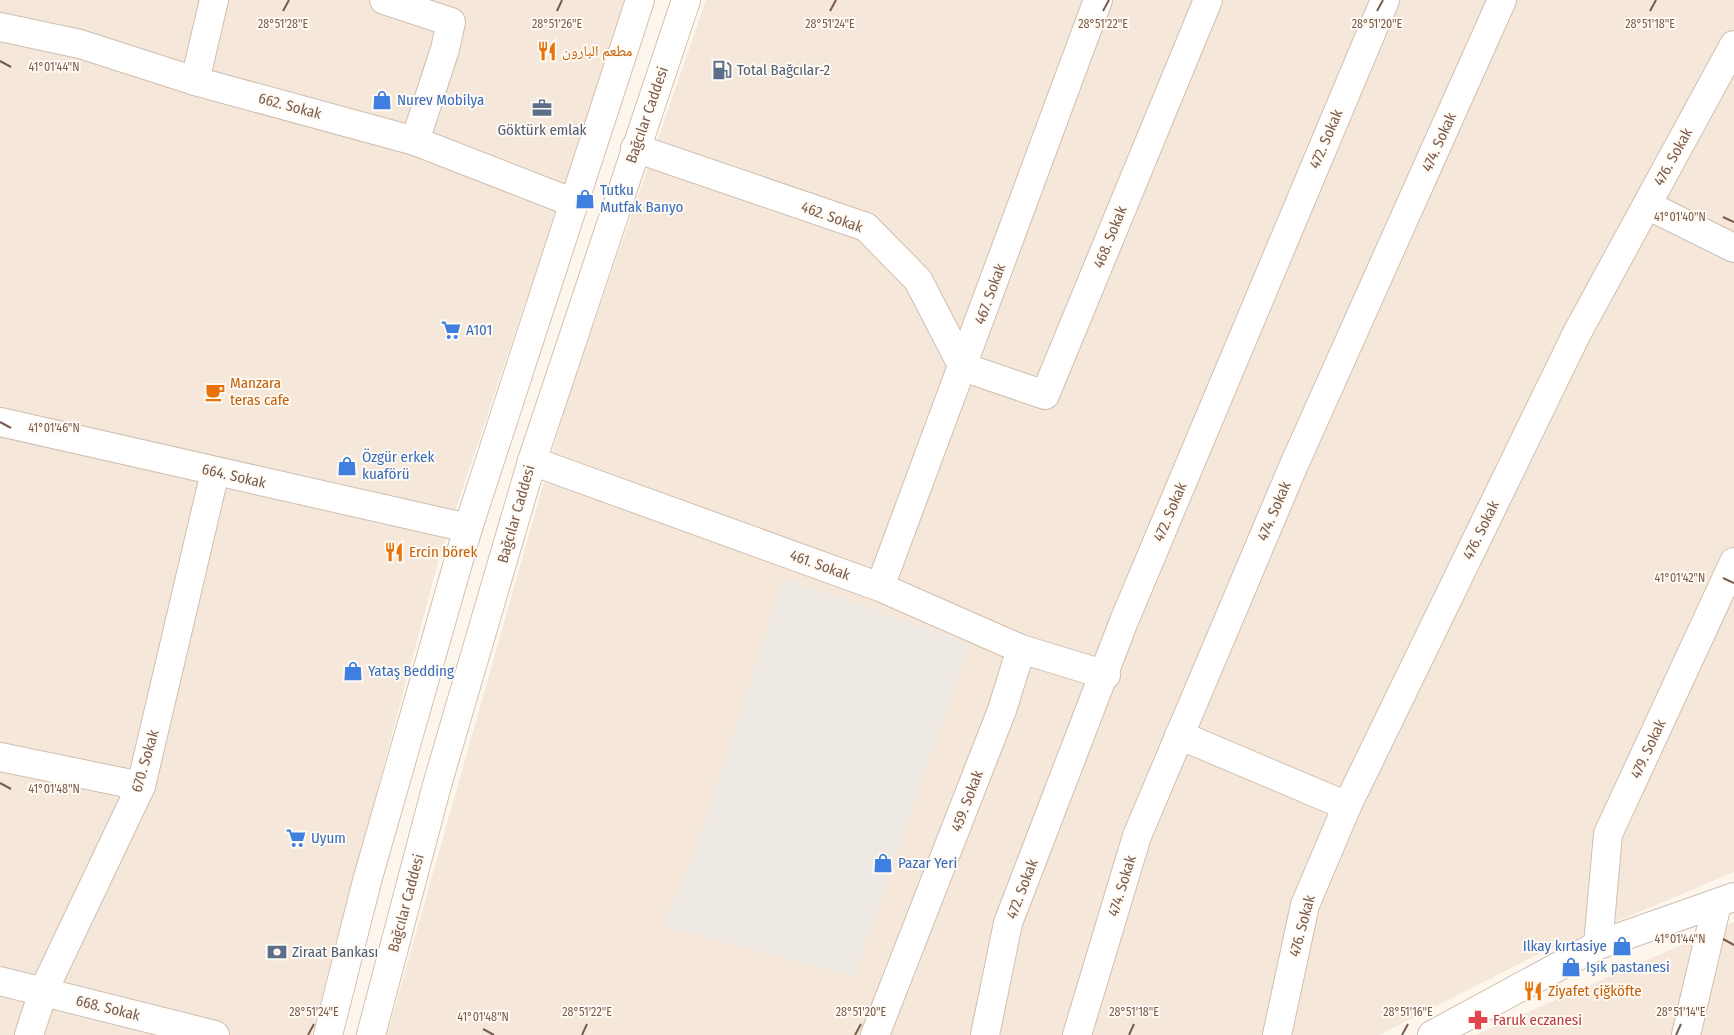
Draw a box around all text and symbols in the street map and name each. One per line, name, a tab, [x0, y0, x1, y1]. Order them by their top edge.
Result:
text: 28°51'28"E	[258, 17, 308, 31]
text: 28°51'26"E	[532, 17, 582, 31]
text: 28°51'24"E	[805, 17, 855, 31]
text: 28°51'22"E	[1078, 17, 1128, 31]
text: 28°51'20"E	[1352, 17, 1403, 31]
text: 28°51'18"E	[1625, 17, 1675, 31]
restaurant icon: مطعم البارون	[536, 40, 558, 62]
place label: مطعم البارون	[562, 42, 633, 61]
fuel station icon: Total Bağcılar-2	[711, 59, 733, 81]
text: 41°01'44"N	[29, 60, 79, 74]
place label: Total Bağcılar-2	[737, 61, 830, 79]
street label: Bağcılar Caddesi	[622, 64, 672, 166]
street label: 662. Sokak	[257, 89, 323, 123]
shop icon: Nurev Mobilya	[371, 89, 393, 111]
place label: Nurev Mobilya	[397, 91, 484, 109]
office icon: Göktürk emlak	[531, 97, 553, 119]
street label: 472. Sokak	[1305, 107, 1347, 171]
street label: 474. Sokak	[1418, 110, 1460, 174]
place label: Göktürk emlak	[497, 121, 587, 139]
street label: 476. Sokak	[1650, 125, 1696, 189]
place label: Tutku Mutfak Banyo	[600, 181, 684, 216]
shop icon: Tutku Mutfak Banyo	[574, 188, 596, 210]
street label: 462. Sokak	[799, 198, 865, 236]
street label: 468. Sokak	[1089, 203, 1131, 271]
text: 41°01'40"N	[1654, 210, 1706, 224]
street label: 467. Sokak	[971, 261, 1009, 327]
supermarket icon: A101	[440, 319, 462, 341]
place label: A101	[466, 321, 492, 339]
place label: Manzara teras cafe	[230, 374, 290, 409]
cafe icon: Manzara teras cafe	[204, 381, 226, 403]
text: 41°01'46"N	[28, 421, 80, 435]
place label: Özgür erkek kuaförü	[362, 448, 434, 483]
shop icon: Özgür erkek kuaförü	[336, 455, 358, 477]
street label: 664. Sokak	[200, 460, 268, 492]
street label: Bağcılar Caddesi	[493, 463, 539, 565]
street label: 474. Sokak	[1253, 479, 1295, 543]
street label: 472. Sokak	[1149, 480, 1191, 544]
street label: 476. Sokak	[1459, 498, 1503, 562]
restaurant icon: Ercin börek	[383, 541, 405, 563]
place label: Ercin börek	[409, 543, 477, 561]
street label: 461. Sokak	[787, 546, 853, 584]
text: 41°01'42"N	[1655, 571, 1705, 585]
shop icon: Yataş Bedding	[342, 660, 364, 682]
place label: Yataş Bedding	[368, 662, 454, 680]
street label: 479. Sokak	[1626, 717, 1670, 781]
street label: 670. Sokak	[128, 728, 162, 794]
street label: 459. Sokak	[947, 768, 987, 834]
text: 41°01'48"N	[28, 782, 80, 796]
supermarket icon: Uyum	[285, 827, 307, 849]
place label: Uyum	[311, 829, 346, 847]
street label: Bağcılar Caddesi	[384, 852, 428, 954]
shop icon: Pazar Yeri	[872, 852, 894, 874]
street label: 474. Sokak	[1104, 853, 1140, 919]
place label: Pazar Yeri	[898, 854, 957, 872]
street label: 472. Sokak	[1002, 857, 1042, 921]
street label: 476. Sokak	[1285, 893, 1319, 959]
text: 41°01'44"N	[1655, 932, 1705, 946]
shop icon: Ilkay kırtasiye	[1611, 935, 1633, 957]
place label: Ilkay kırtasiye	[1523, 937, 1607, 955]
bank icon: Ziraat Bankası	[266, 941, 288, 963]
place label: Ziraat Bankası	[292, 943, 378, 961]
shop icon: Işık pastanesi	[1560, 956, 1582, 978]
place label: Işık pastanesi	[1586, 958, 1670, 976]
restaurant icon: Ziyafet çiğköfte	[1522, 980, 1544, 1002]
place label: Ziyafet çiğköfte	[1548, 982, 1642, 1000]
street label: 668. Sokak	[74, 991, 142, 1025]
text: 28°51'24"E	[289, 1005, 339, 1019]
text: 28°51'22"E	[562, 1005, 612, 1019]
text: 28°51'20"E	[836, 1005, 887, 1019]
text: 28°51'18"E	[1109, 1005, 1159, 1019]
text: 28°51'16"E	[1383, 1005, 1433, 1019]
text: 28°51'14"E	[1657, 1005, 1706, 1019]
pharmacy icon: Faruk eczanesi	[1467, 1009, 1489, 1031]
text: 41°01'48"N	[457, 1010, 509, 1024]
place label: Faruk eczanesi	[1493, 1011, 1582, 1029]

